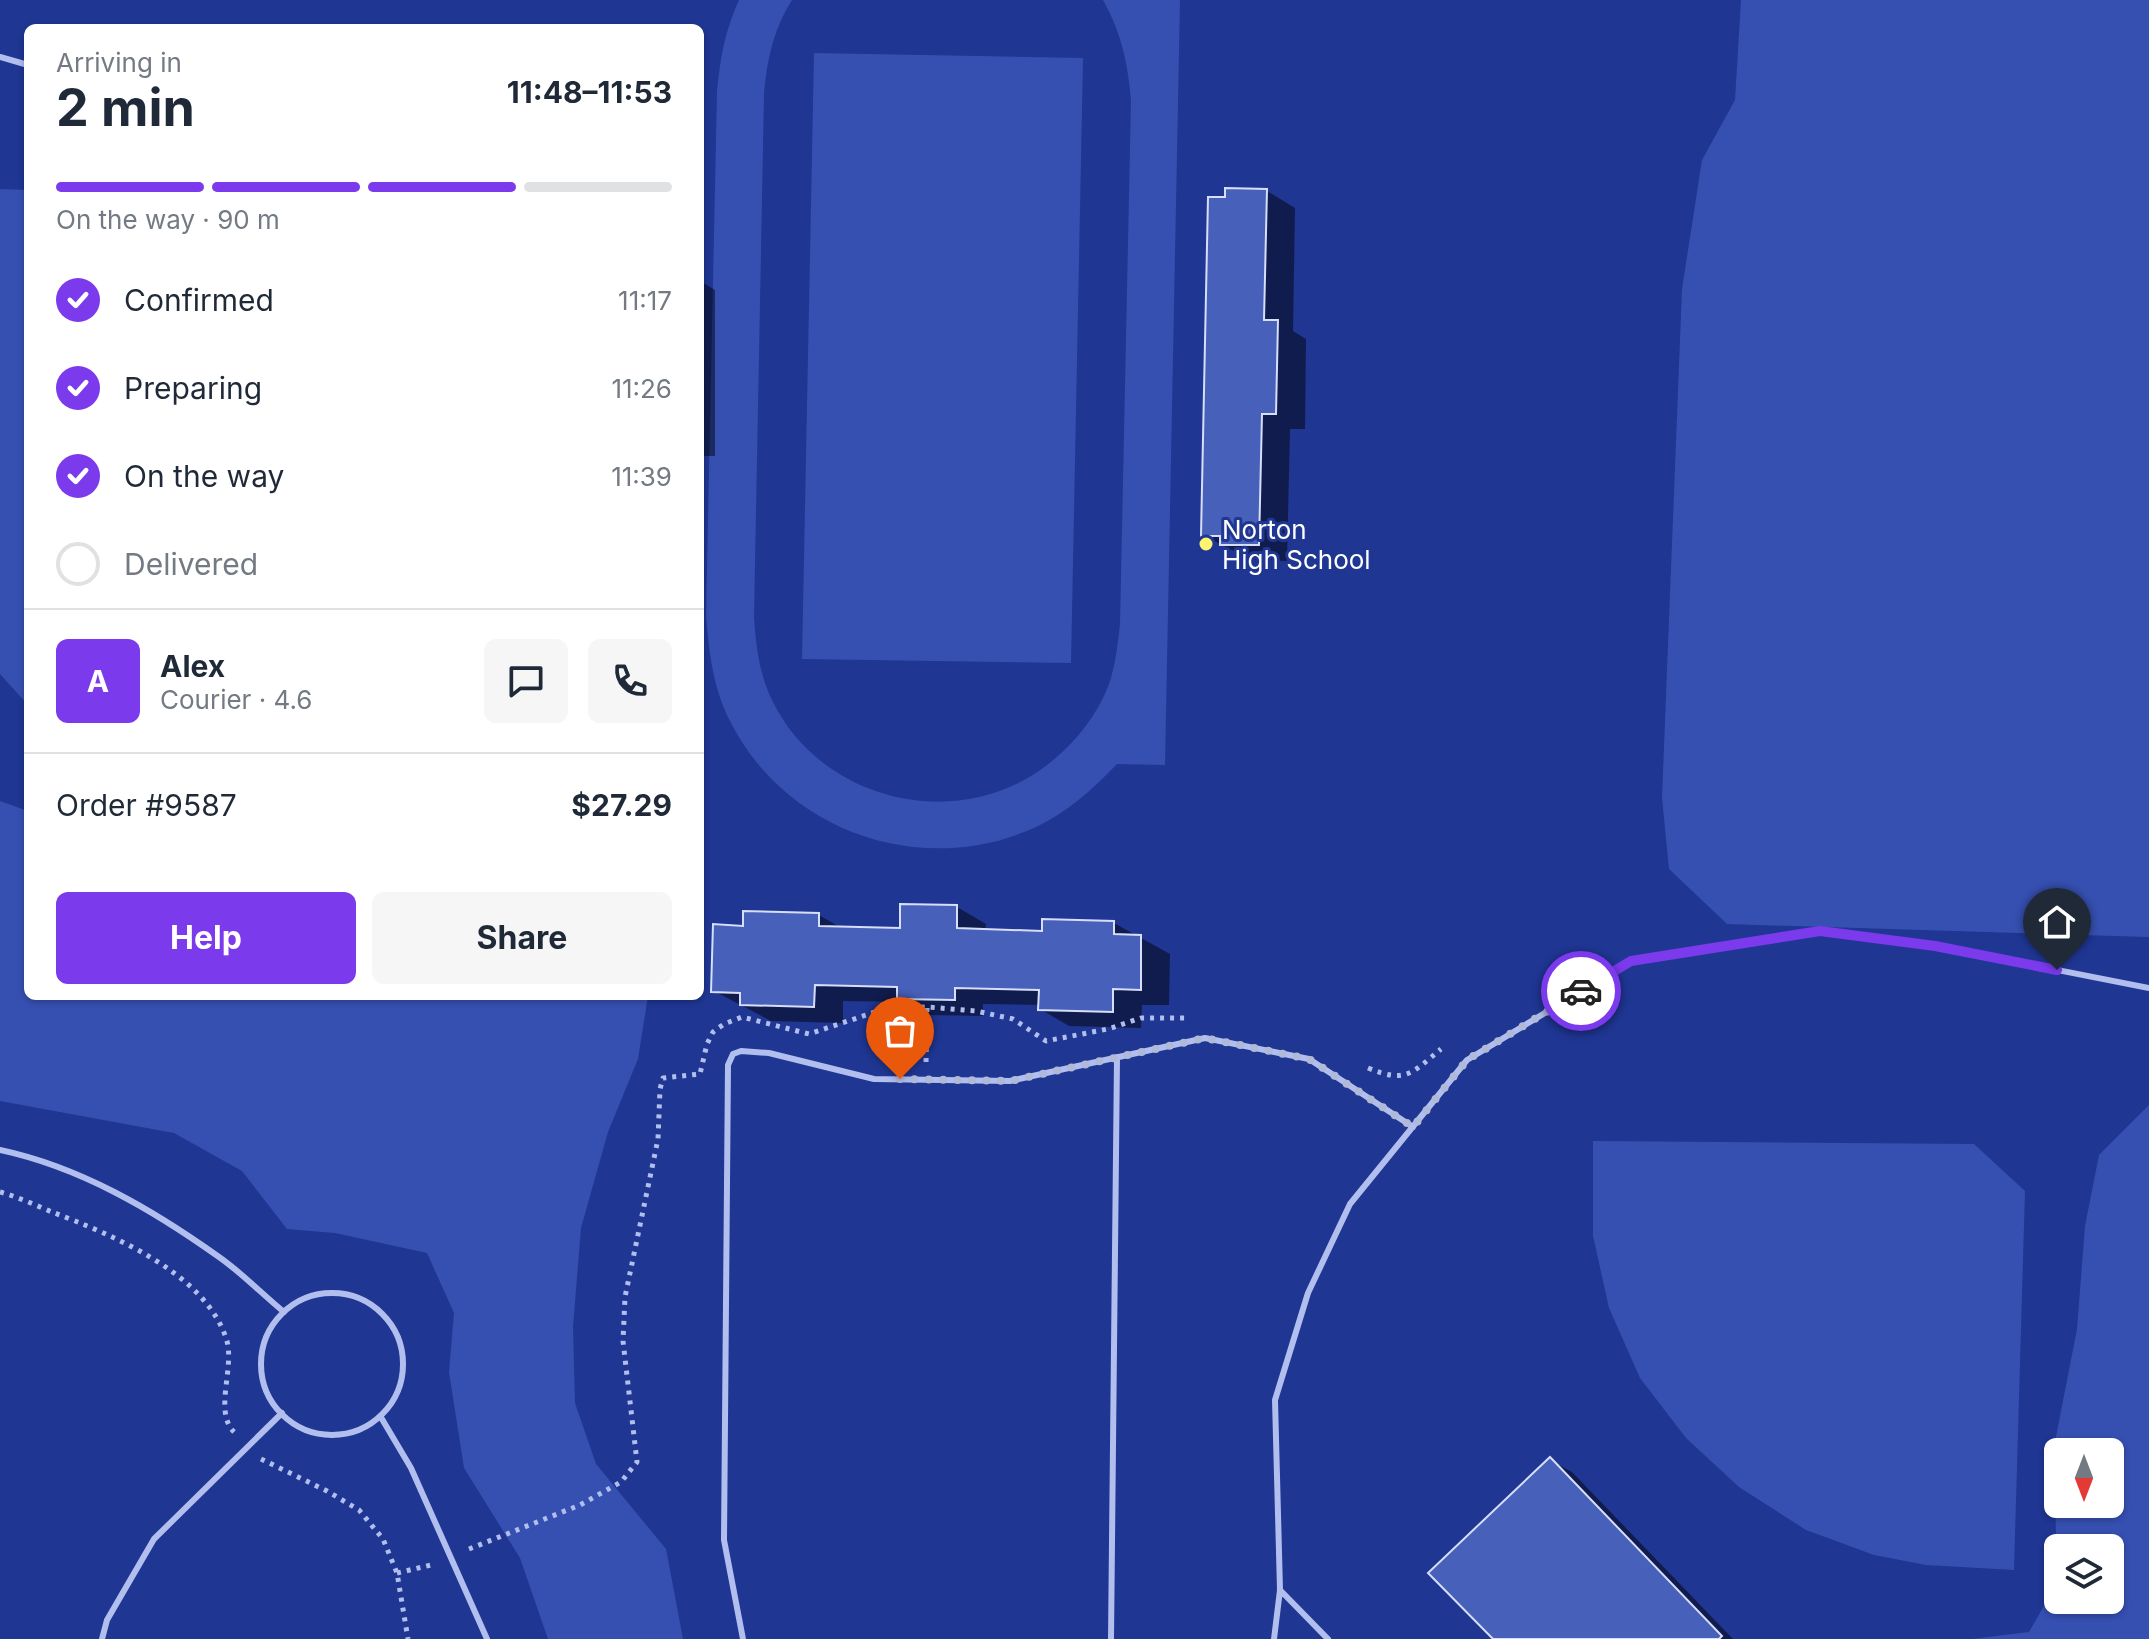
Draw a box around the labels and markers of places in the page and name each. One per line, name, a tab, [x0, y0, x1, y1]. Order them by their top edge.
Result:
place label: Norton High School	[1222, 514, 1371, 575]
marker: Norton High School	[1197, 535, 1215, 553]
pin	[2023, 888, 2091, 970]
pin	[866, 997, 934, 1079]

